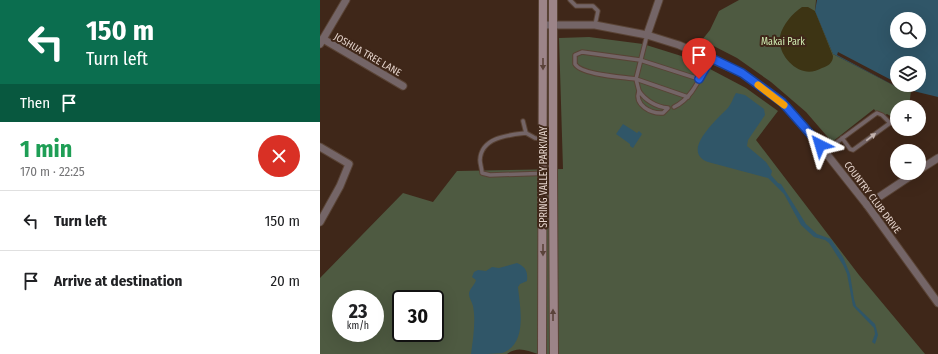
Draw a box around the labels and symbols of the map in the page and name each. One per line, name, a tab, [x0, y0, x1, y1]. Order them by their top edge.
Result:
street label: JOSHUA TREE LANE	[332, 31, 404, 79]
park label: Makai Park	[761, 36, 805, 48]
pin	[682, 38, 716, 79]
one-way arrow	[540, 58, 546, 71]
position arrow	[799, 124, 841, 166]
street label: SPRING VALLEY PARKWAY	[538, 126, 550, 228]
one-way arrow	[866, 133, 877, 141]
street label: COUNTRY CLUB DRIVE	[841, 159, 903, 236]
one-way arrow	[540, 244, 546, 257]
speed limit sign: 30	[392, 290, 444, 342]
one-way arrow	[550, 308, 556, 321]

